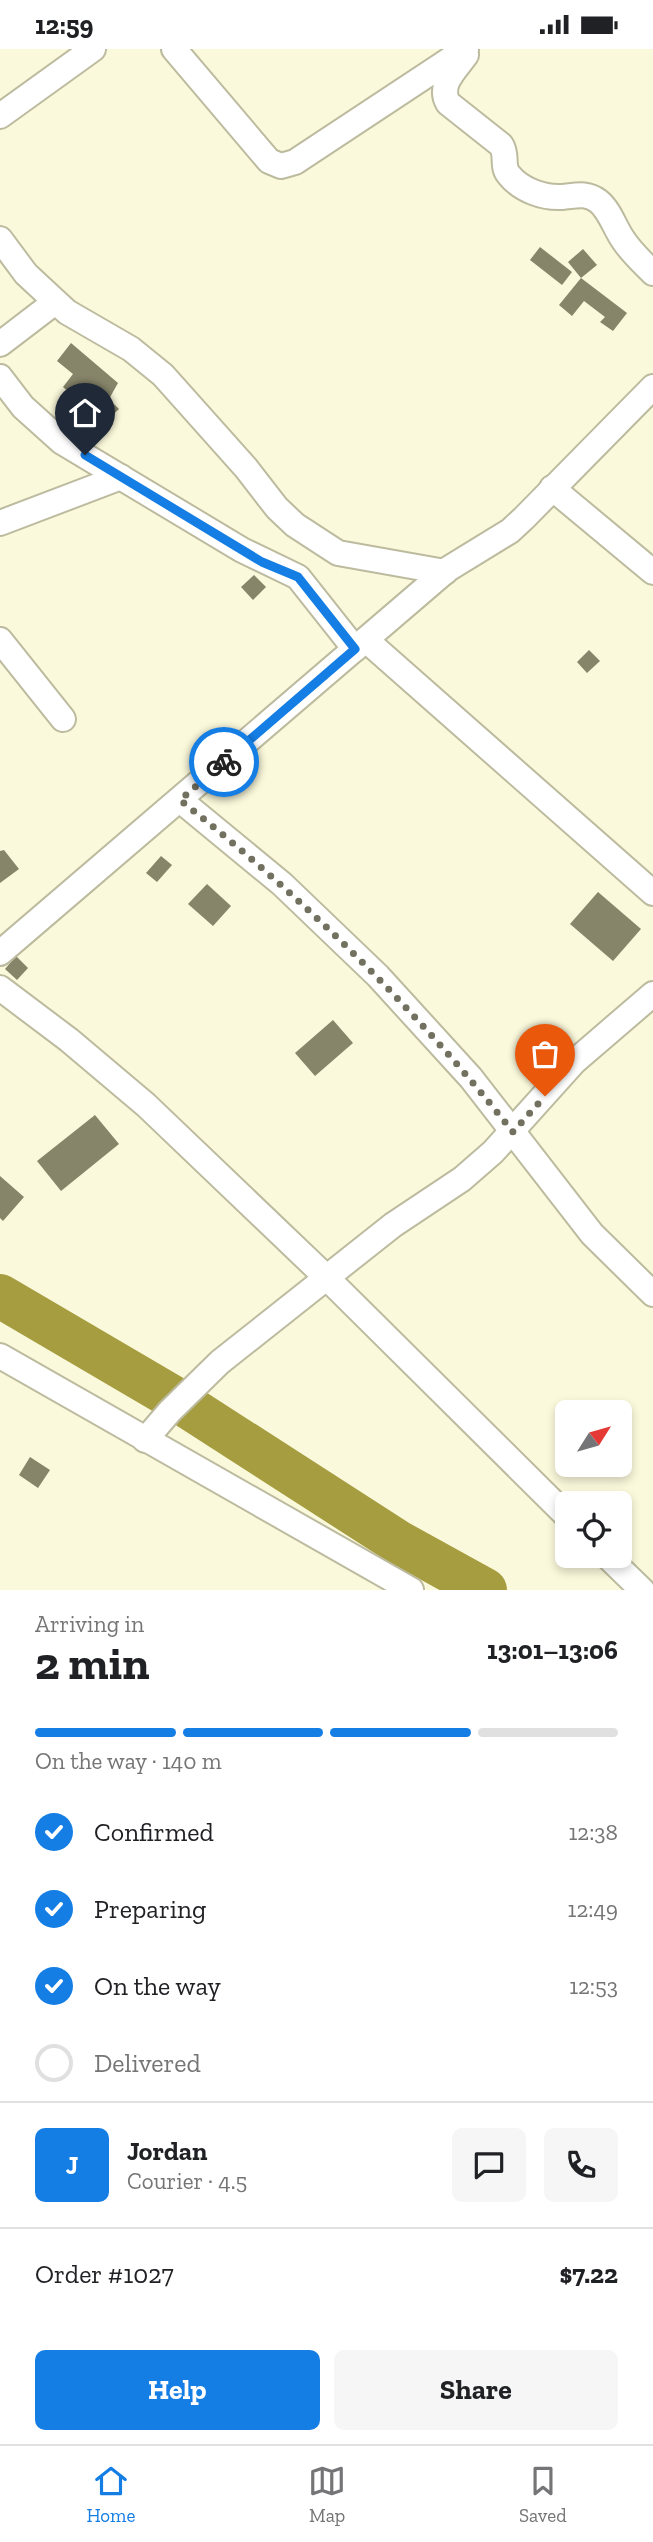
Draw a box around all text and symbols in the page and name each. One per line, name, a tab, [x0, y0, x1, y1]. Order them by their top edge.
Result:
text: 12:59	[35, 9, 93, 41]
pin	[55, 383, 115, 455]
icon: home	[66, 394, 104, 432]
courier	[189, 727, 259, 797]
icon: bike	[205, 743, 243, 781]
pin	[515, 1024, 575, 1096]
icon: bag	[526, 1035, 564, 1073]
north arrow	[555, 1400, 632, 1477]
map controls	[555, 1400, 632, 1568]
button: locate	[555, 1491, 632, 1568]
text: Arriving in	[35, 1610, 144, 1638]
text: 13:01–13:06	[487, 1634, 618, 1666]
text: 2 min	[35, 1636, 150, 1691]
text: On the way · 140 m	[35, 1747, 222, 1775]
icon: check	[35, 1813, 73, 1851]
text: Confirmed	[94, 1816, 214, 1848]
text: 12:38	[569, 1818, 618, 1846]
icon: check	[35, 1890, 73, 1928]
text: Preparing	[94, 1893, 206, 1925]
text: 12:49	[568, 1895, 618, 1923]
icon: check	[35, 1967, 73, 2005]
text: On the way	[94, 1970, 221, 2002]
text: 12:53	[569, 1972, 618, 2000]
text: Delivered	[94, 2047, 201, 2079]
button: chat	[452, 2128, 526, 2202]
button: phone	[544, 2128, 618, 2202]
text: Jordan	[127, 2135, 207, 2167]
text: J	[66, 2149, 78, 2181]
text: Courier · 4.5	[127, 2167, 247, 2195]
text: Order #1027	[35, 2258, 174, 2290]
text: $7.22	[559, 2258, 618, 2290]
button: Help	[35, 2350, 320, 2430]
button: Share	[334, 2350, 618, 2430]
tab: Home	[86, 2462, 135, 2527]
tab: Map	[308, 2462, 346, 2527]
tab: Saved	[519, 2462, 567, 2527]

